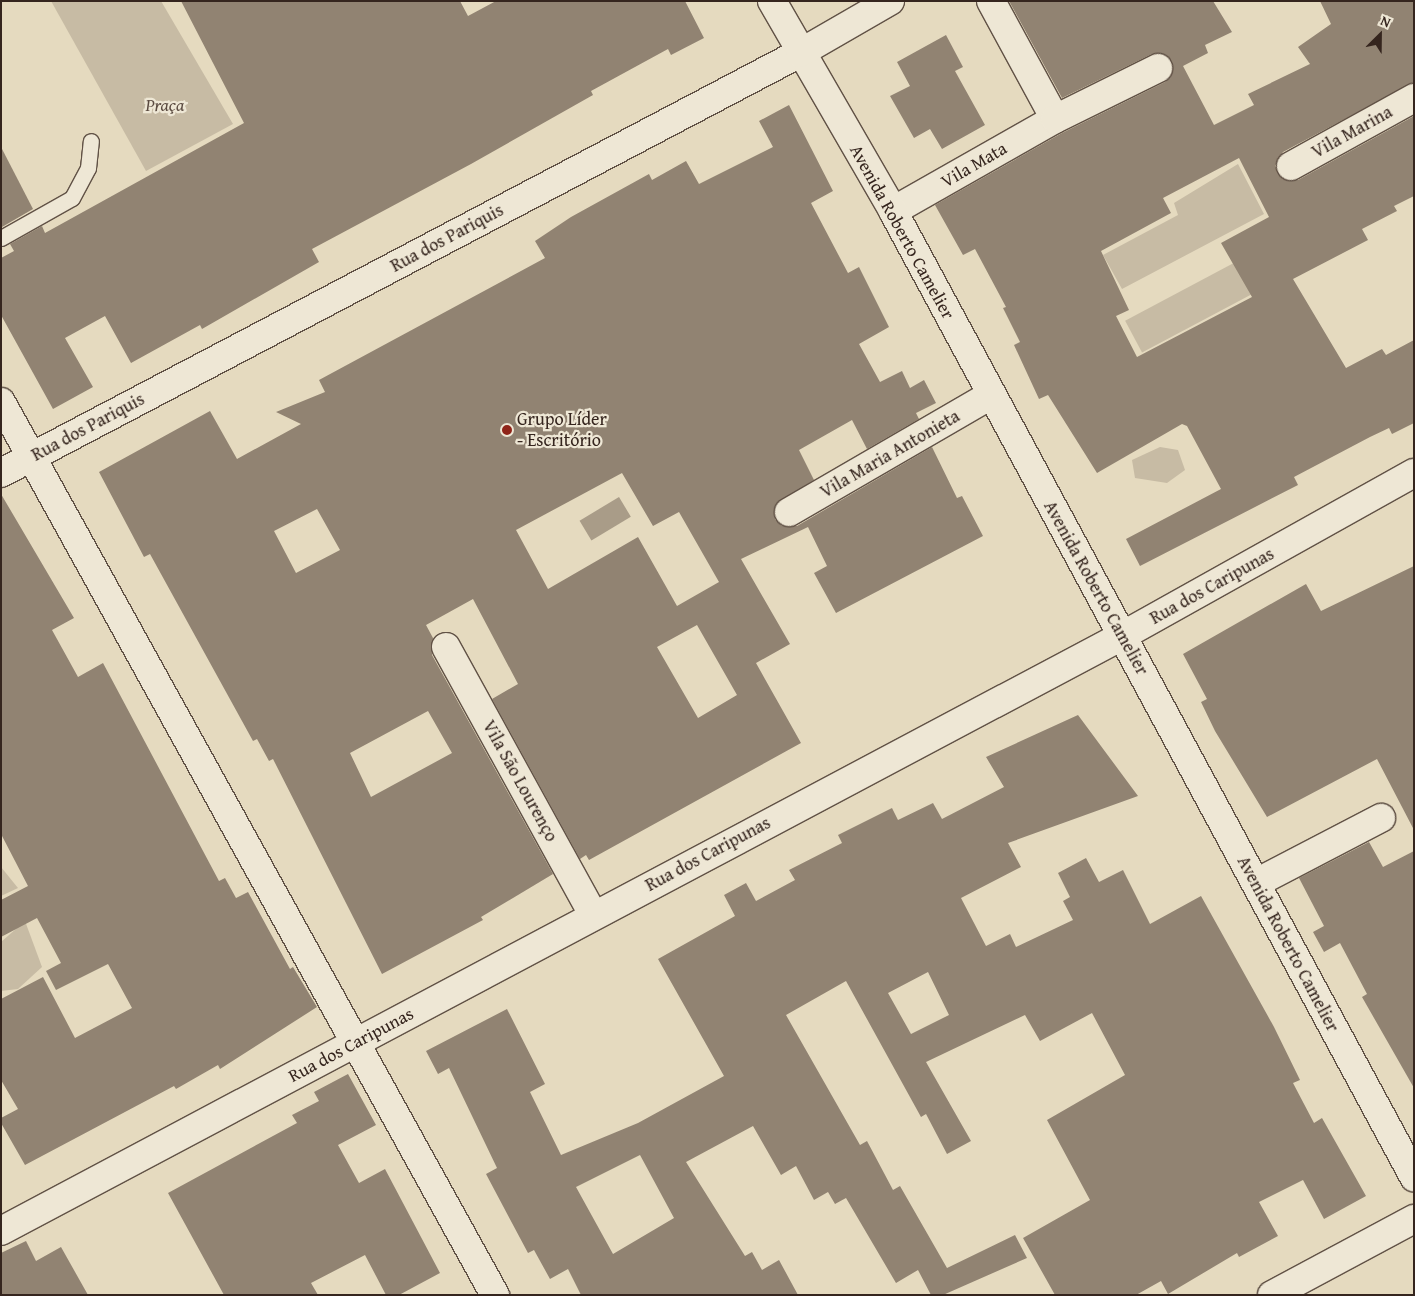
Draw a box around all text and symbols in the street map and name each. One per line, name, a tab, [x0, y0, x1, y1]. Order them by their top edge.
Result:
north arrow	[1355, 10, 1405, 60]
text: N	[1378, 10, 1394, 32]
park label: Praça	[146, 94, 184, 116]
street label: Vila Marina	[1308, 101, 1396, 163]
street label: Vila Mata	[937, 138, 1011, 192]
street label: Avenida Roberto Camelier	[845, 141, 959, 323]
street label: Rua dos Pariquis	[387, 199, 507, 277]
street label: Rua dos Pariquis	[28, 388, 148, 466]
street label: Vila Maria Antonieta	[816, 405, 964, 503]
place label: Grupo Líder - Escritório	[517, 409, 607, 452]
marker: Grupo Líder - Escritório	[501, 424, 513, 436]
street label: Avenida Roberto Camelier	[1039, 497, 1153, 679]
street label: Rua dos Caripunas	[1146, 543, 1278, 629]
street label: Vila São Lourenço	[478, 717, 562, 845]
street label: Rua dos Caripunas	[642, 812, 774, 896]
street label: Avenida Roberto Camelier	[1232, 852, 1344, 1036]
street label: Rua dos Caripunas	[285, 1003, 417, 1087]

